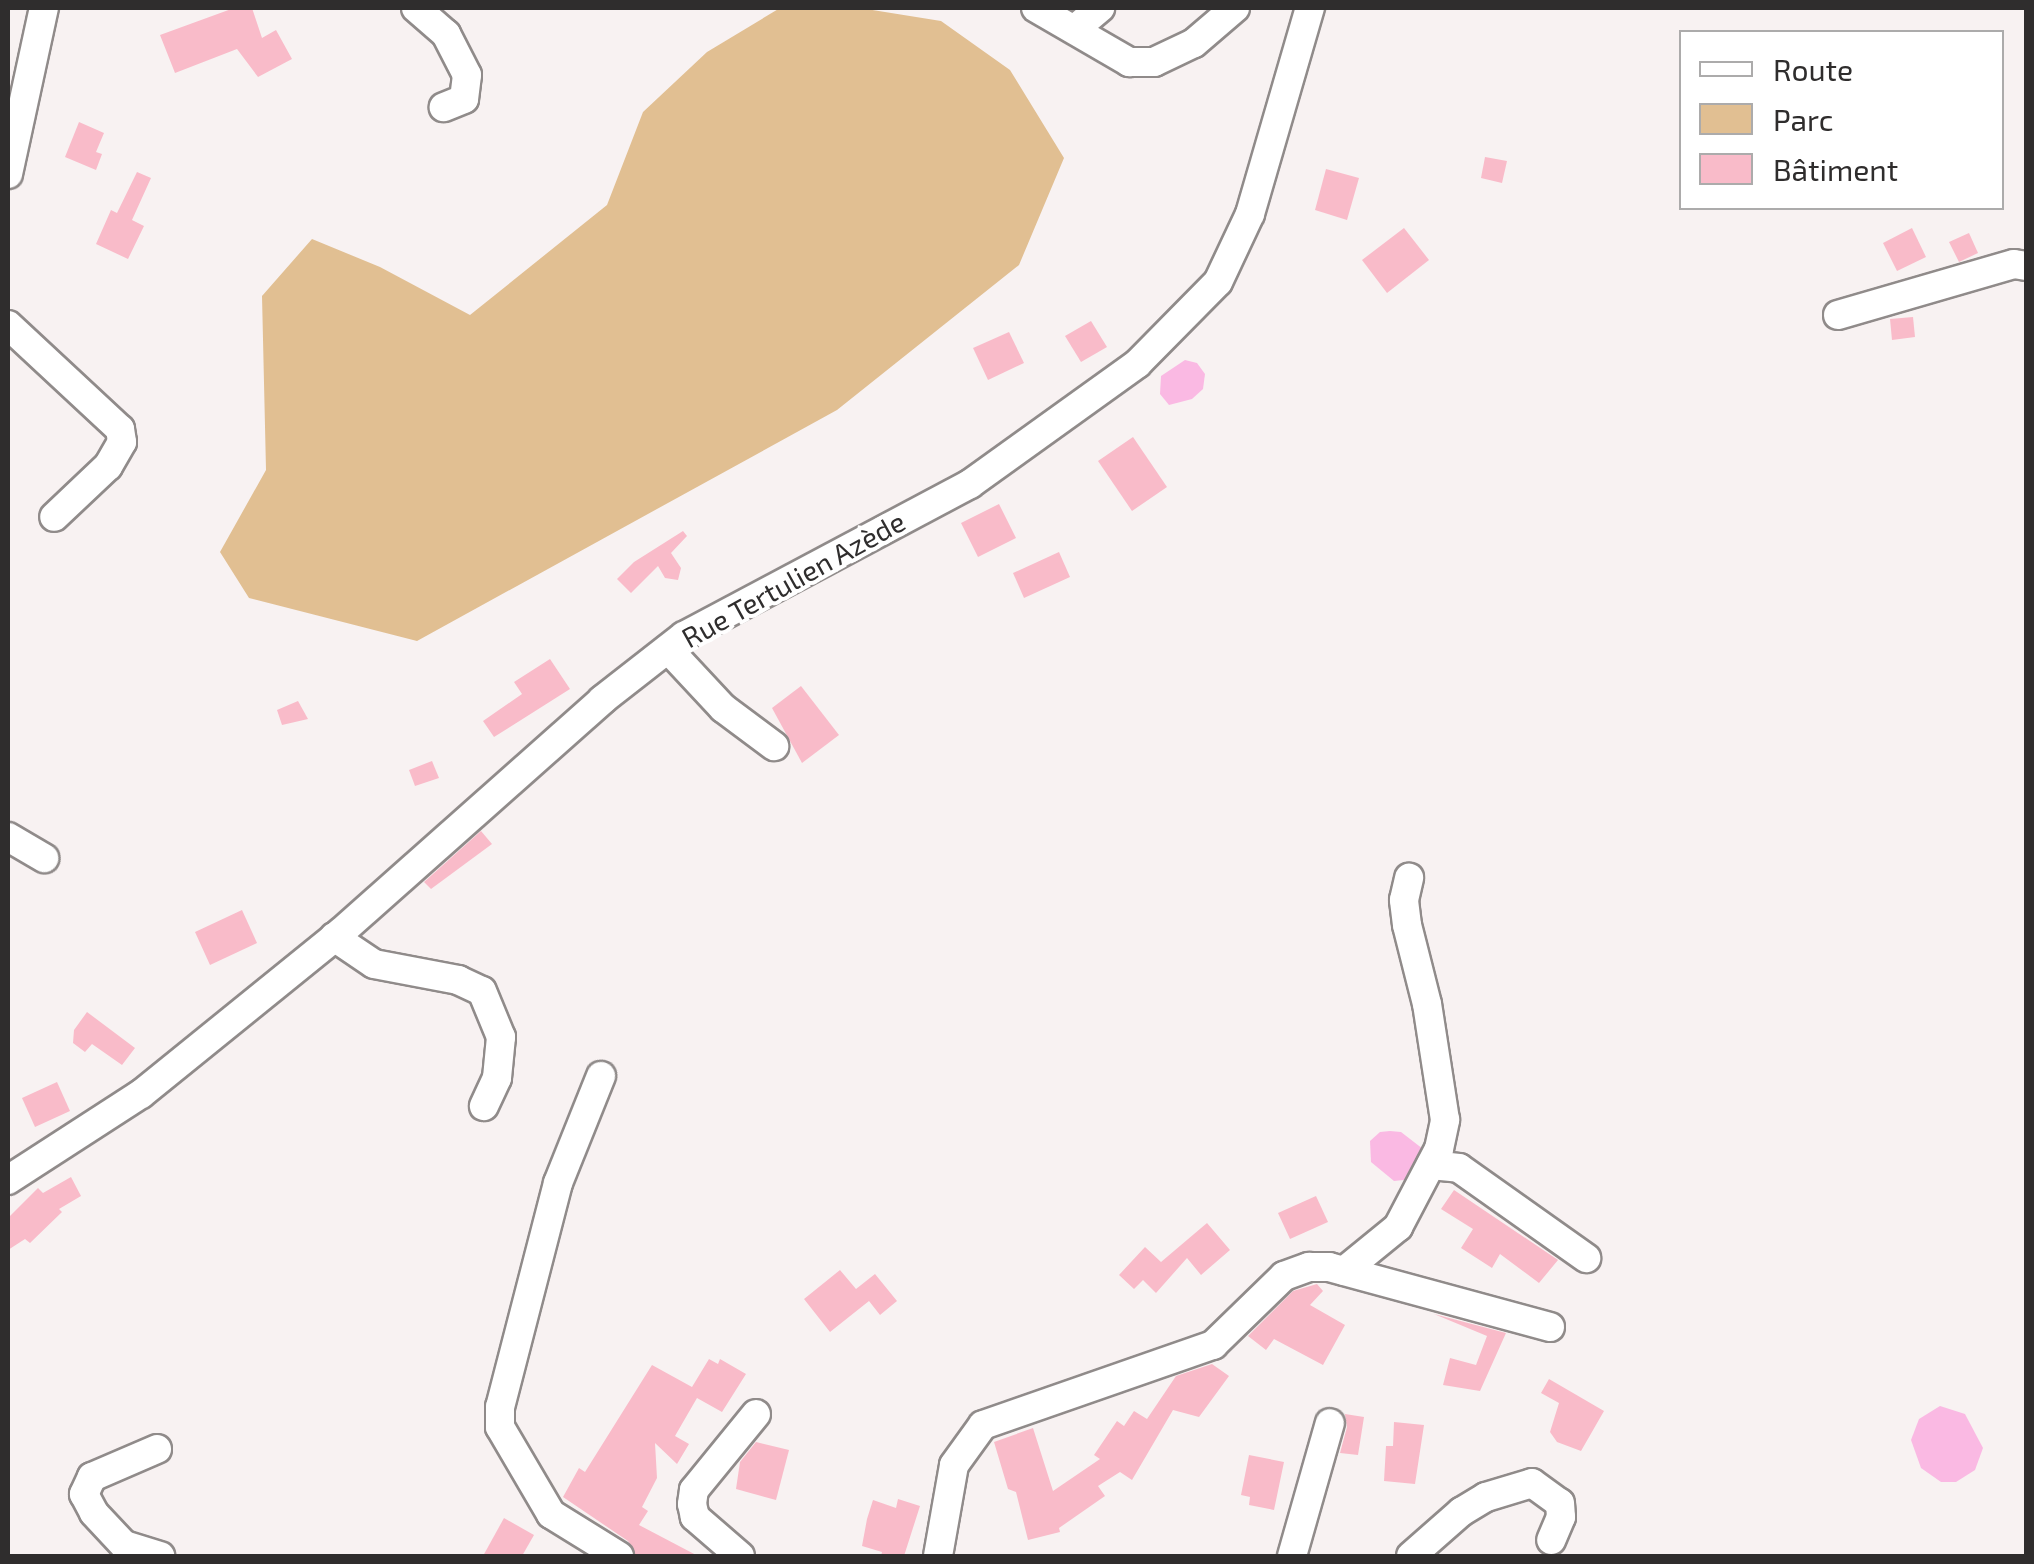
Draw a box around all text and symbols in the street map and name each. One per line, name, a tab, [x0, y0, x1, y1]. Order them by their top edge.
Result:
legend	[1679, 30, 2004, 210]
text: Route	[1773, 51, 1853, 87]
text: Parc	[1773, 101, 1833, 137]
text: Bâtiment	[1773, 151, 1898, 187]
street label: Rue Tertulien Azède	[675, 503, 911, 655]

